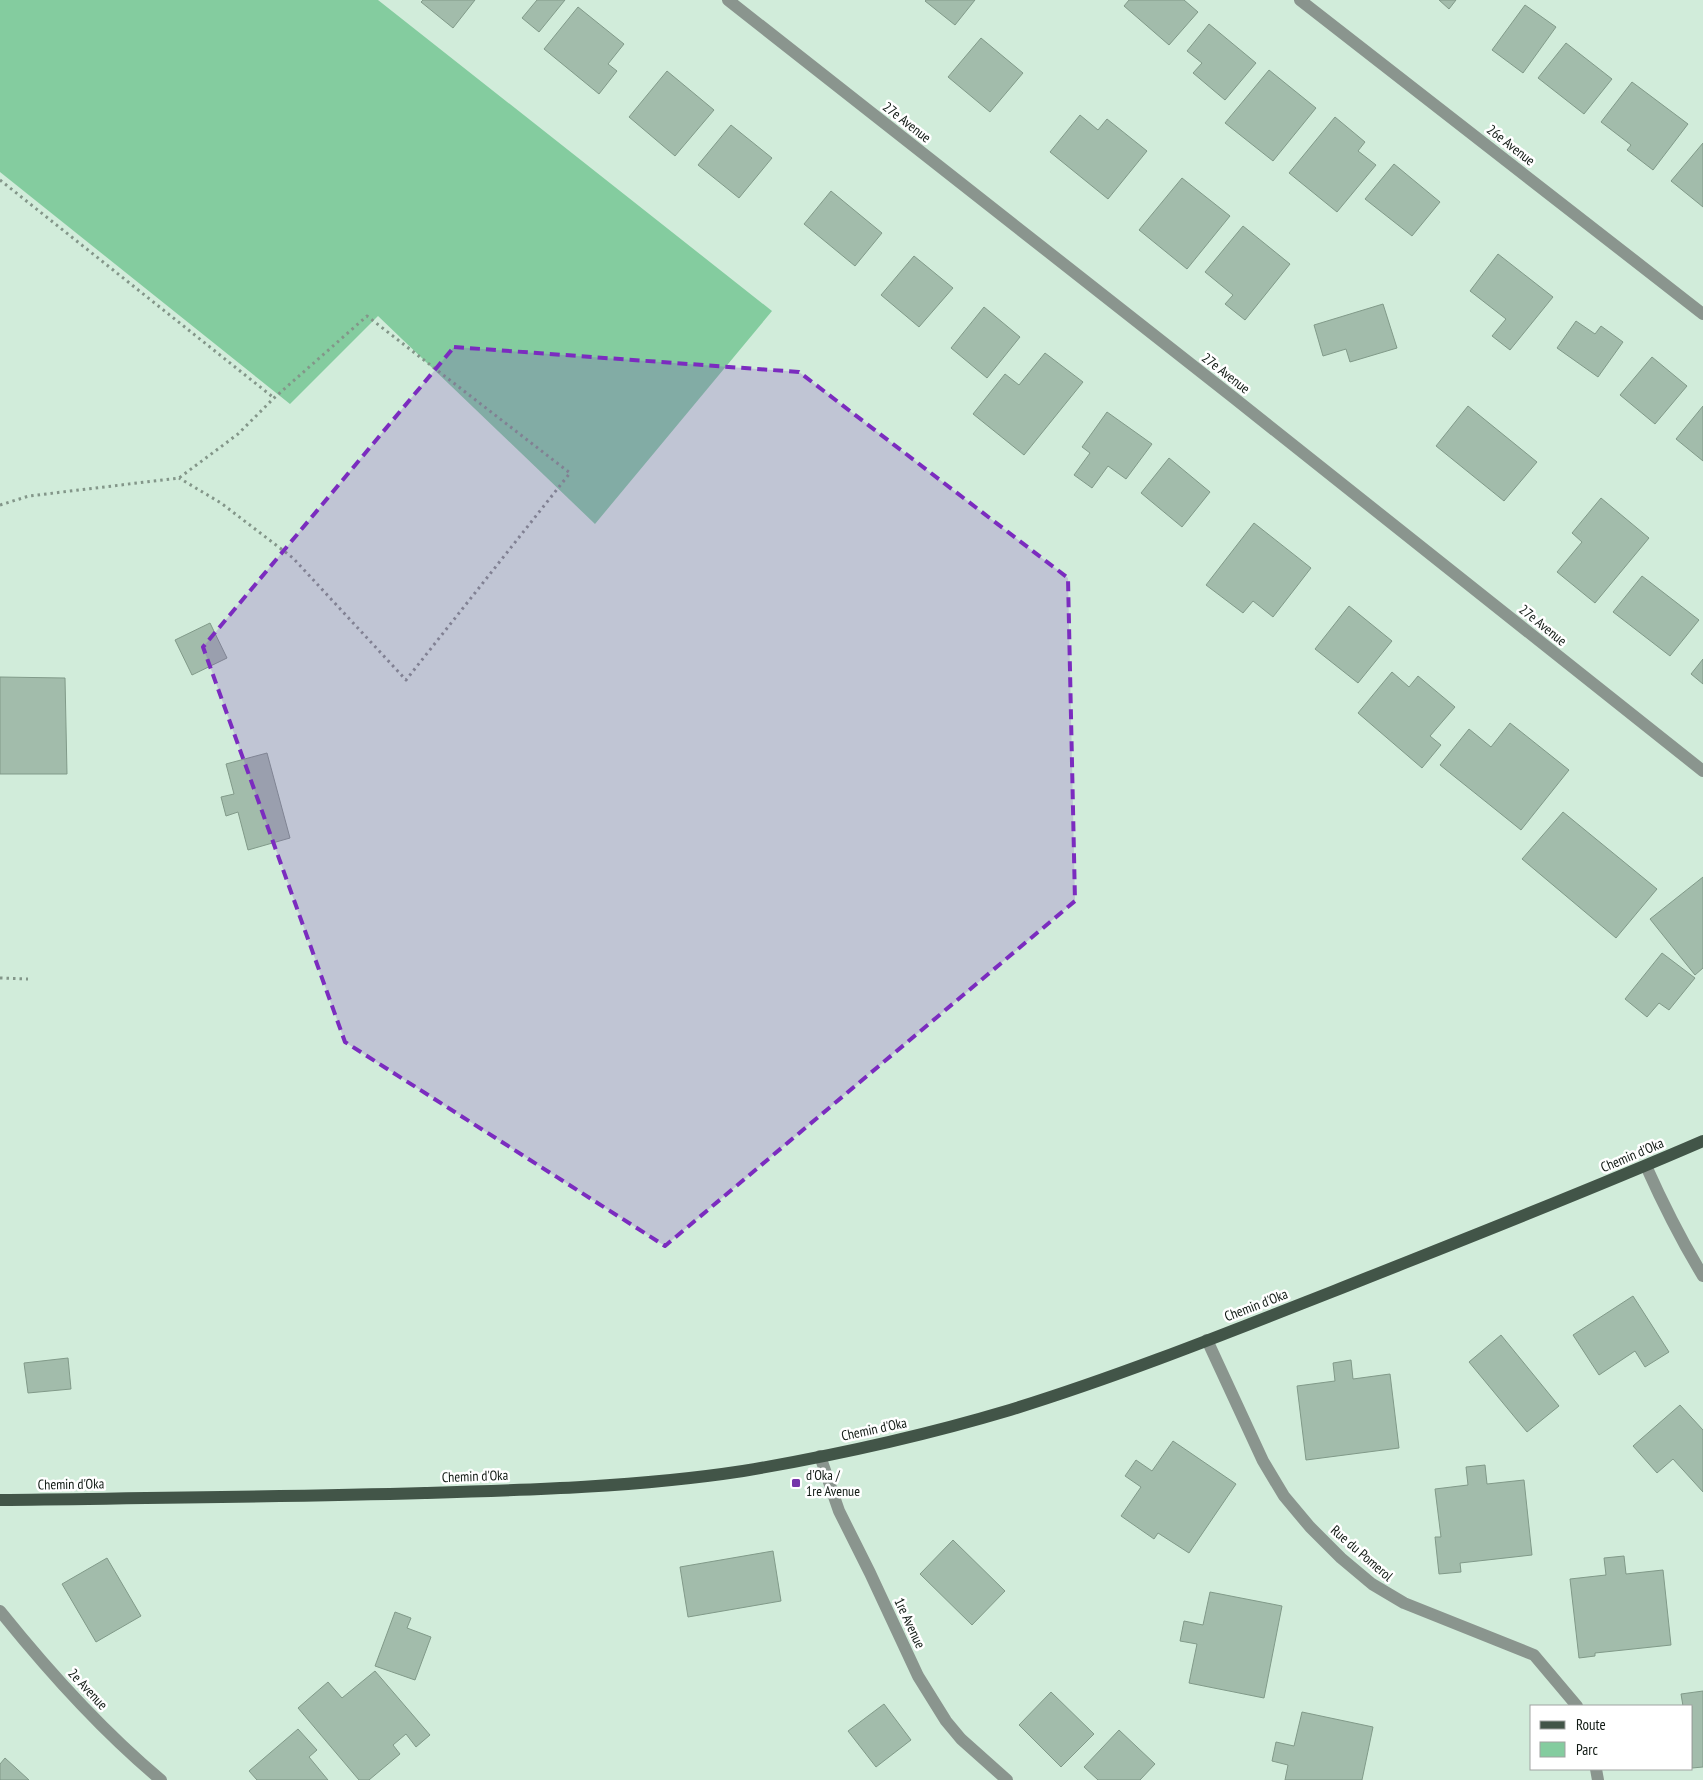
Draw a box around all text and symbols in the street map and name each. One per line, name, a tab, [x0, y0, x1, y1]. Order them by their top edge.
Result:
street label: 27e Avenue	[879, 98, 935, 147]
street label: 26e Avenue	[1483, 121, 1539, 170]
street label: 27e Avenue	[1198, 349, 1254, 398]
street label: 27e Avenue	[1516, 600, 1571, 650]
street label: Chemin d'Oka	[1598, 1134, 1666, 1176]
street label: Chemin d'Oka	[1222, 1285, 1290, 1325]
street label: Chemin d'Oka	[840, 1413, 908, 1445]
street label: Chemin d'Oka	[441, 1466, 509, 1486]
place label: d'Oka / 1re Avenue	[806, 1466, 860, 1500]
street label: Chemin d'Oka	[38, 1474, 104, 1494]
marker: d'Oka / 1re Avenue	[790, 1477, 802, 1489]
street label: Rue du Pomerol	[1327, 1521, 1397, 1585]
street label: 1re Avenue	[890, 1595, 930, 1651]
street label: 2e Avenue	[64, 1665, 112, 1714]
legend	[1530, 1705, 1693, 1770]
text: Route	[1576, 1715, 1606, 1734]
text: Parc	[1576, 1740, 1598, 1759]

